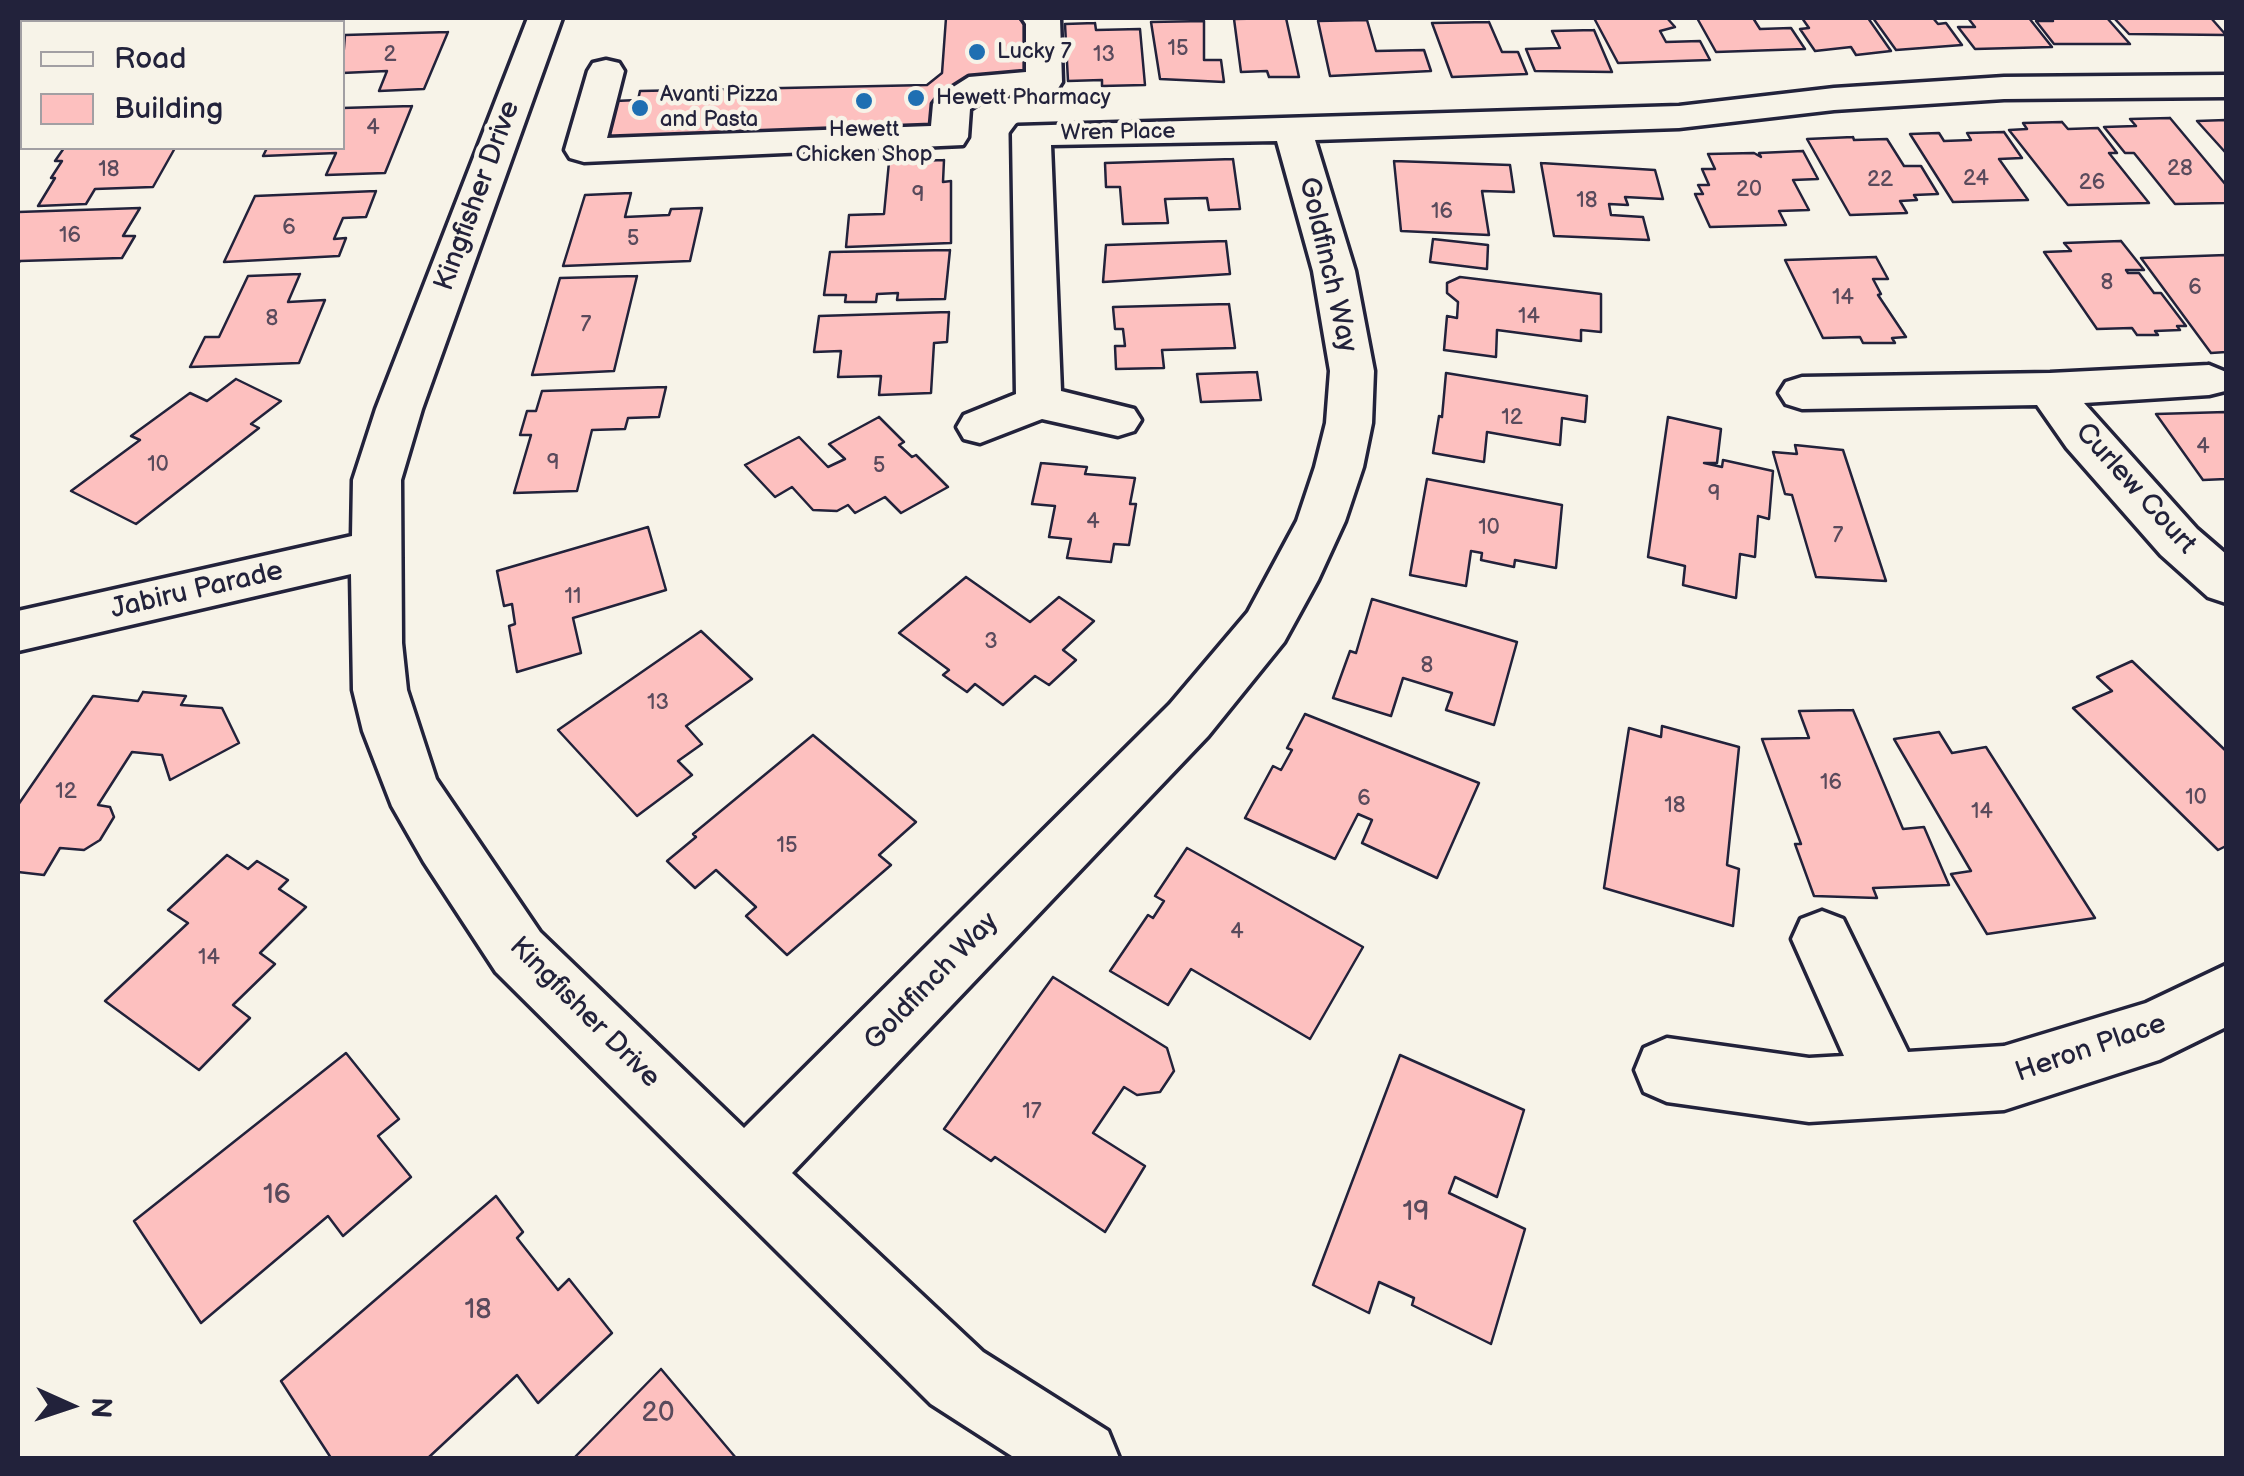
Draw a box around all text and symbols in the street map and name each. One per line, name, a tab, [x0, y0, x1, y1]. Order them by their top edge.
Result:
legend	[20, 20, 345, 150]
house number: 15	[1167, 36, 1189, 62]
place label: Lucky 7	[997, 39, 1072, 65]
text: Road	[114, 41, 187, 77]
marker: Lucky 7	[966, 41, 988, 63]
house number: 2	[384, 42, 396, 68]
house number: 13	[1093, 42, 1115, 68]
place label: Avanti Pizza and Pasta	[660, 82, 778, 134]
place label: Hewett Pharmacy	[936, 85, 1111, 111]
marker: Hewett Pharmacy	[905, 87, 927, 109]
marker: Hewett Chicken Shop	[853, 90, 875, 112]
text: Building	[114, 91, 223, 127]
street label: Kingfisher Drive	[428, 96, 528, 296]
marker: Avanti Pizza and Pasta	[629, 97, 651, 119]
house number: 4	[366, 115, 380, 141]
place label: Hewett Chicken Shop	[795, 117, 933, 168]
street label: Wren Place	[1060, 119, 1176, 147]
house number: 28	[2167, 156, 2193, 182]
house number: 18	[98, 157, 120, 183]
house number: 24	[1963, 166, 1989, 192]
house number: 22	[1867, 167, 1893, 193]
house number: 26	[2079, 170, 2105, 196]
street label: Goldfinch Way	[1291, 174, 1363, 356]
house number: 20	[1736, 177, 1762, 203]
house number: 9	[912, 182, 924, 208]
house number: 18	[1576, 188, 1598, 214]
house number: 16	[1431, 199, 1453, 225]
house number: 6	[282, 215, 296, 241]
house number: 16	[59, 223, 81, 249]
house number: 5	[627, 226, 639, 252]
house number: 8	[2101, 270, 2113, 296]
house number: 6	[2188, 275, 2202, 301]
house number: 14	[1832, 285, 1854, 311]
house number: 14	[1518, 304, 1540, 330]
house number: 8	[266, 306, 278, 332]
house number: 7	[581, 312, 591, 338]
house number: 12	[1501, 405, 1523, 431]
street label: Curlew Court	[2067, 417, 2203, 561]
house number: 4	[2196, 434, 2210, 460]
house number: 9	[547, 450, 559, 476]
house number: 10	[147, 452, 169, 478]
house number: 5	[873, 453, 885, 479]
house number: 9	[1708, 481, 1720, 507]
house number: 4	[1086, 509, 1100, 535]
house number: 10	[1478, 515, 1500, 541]
house number: 7	[1833, 523, 1843, 549]
street label: Jabiru Parade	[108, 555, 286, 627]
house number: 11	[564, 584, 582, 610]
house number: 3	[984, 629, 998, 655]
house number: 8	[1421, 653, 1433, 679]
house number: 13	[647, 690, 669, 716]
house number: 16	[1820, 770, 1842, 796]
house number: 12	[55, 779, 77, 805]
house number: 10	[2185, 785, 2207, 811]
house number: 6	[1357, 786, 1371, 812]
house number: 18	[1664, 793, 1686, 819]
house number: 14	[1971, 799, 1993, 825]
house number: 15	[776, 833, 798, 859]
street label: Goldfinch Way	[858, 906, 1006, 1058]
house number: 4	[1230, 919, 1244, 945]
street label: Kingfisher Drive	[502, 931, 666, 1095]
house number: 14	[198, 945, 220, 971]
street label: Heron Place	[2011, 1008, 2171, 1090]
house number: 17	[1022, 1099, 1042, 1125]
house number: 16	[263, 1179, 291, 1213]
house number: 19	[1402, 1196, 1430, 1230]
house number: 18	[464, 1294, 492, 1328]
north arrow	[20, 1356, 120, 1456]
text: N	[83, 1396, 117, 1419]
house number: 20	[642, 1397, 674, 1431]

